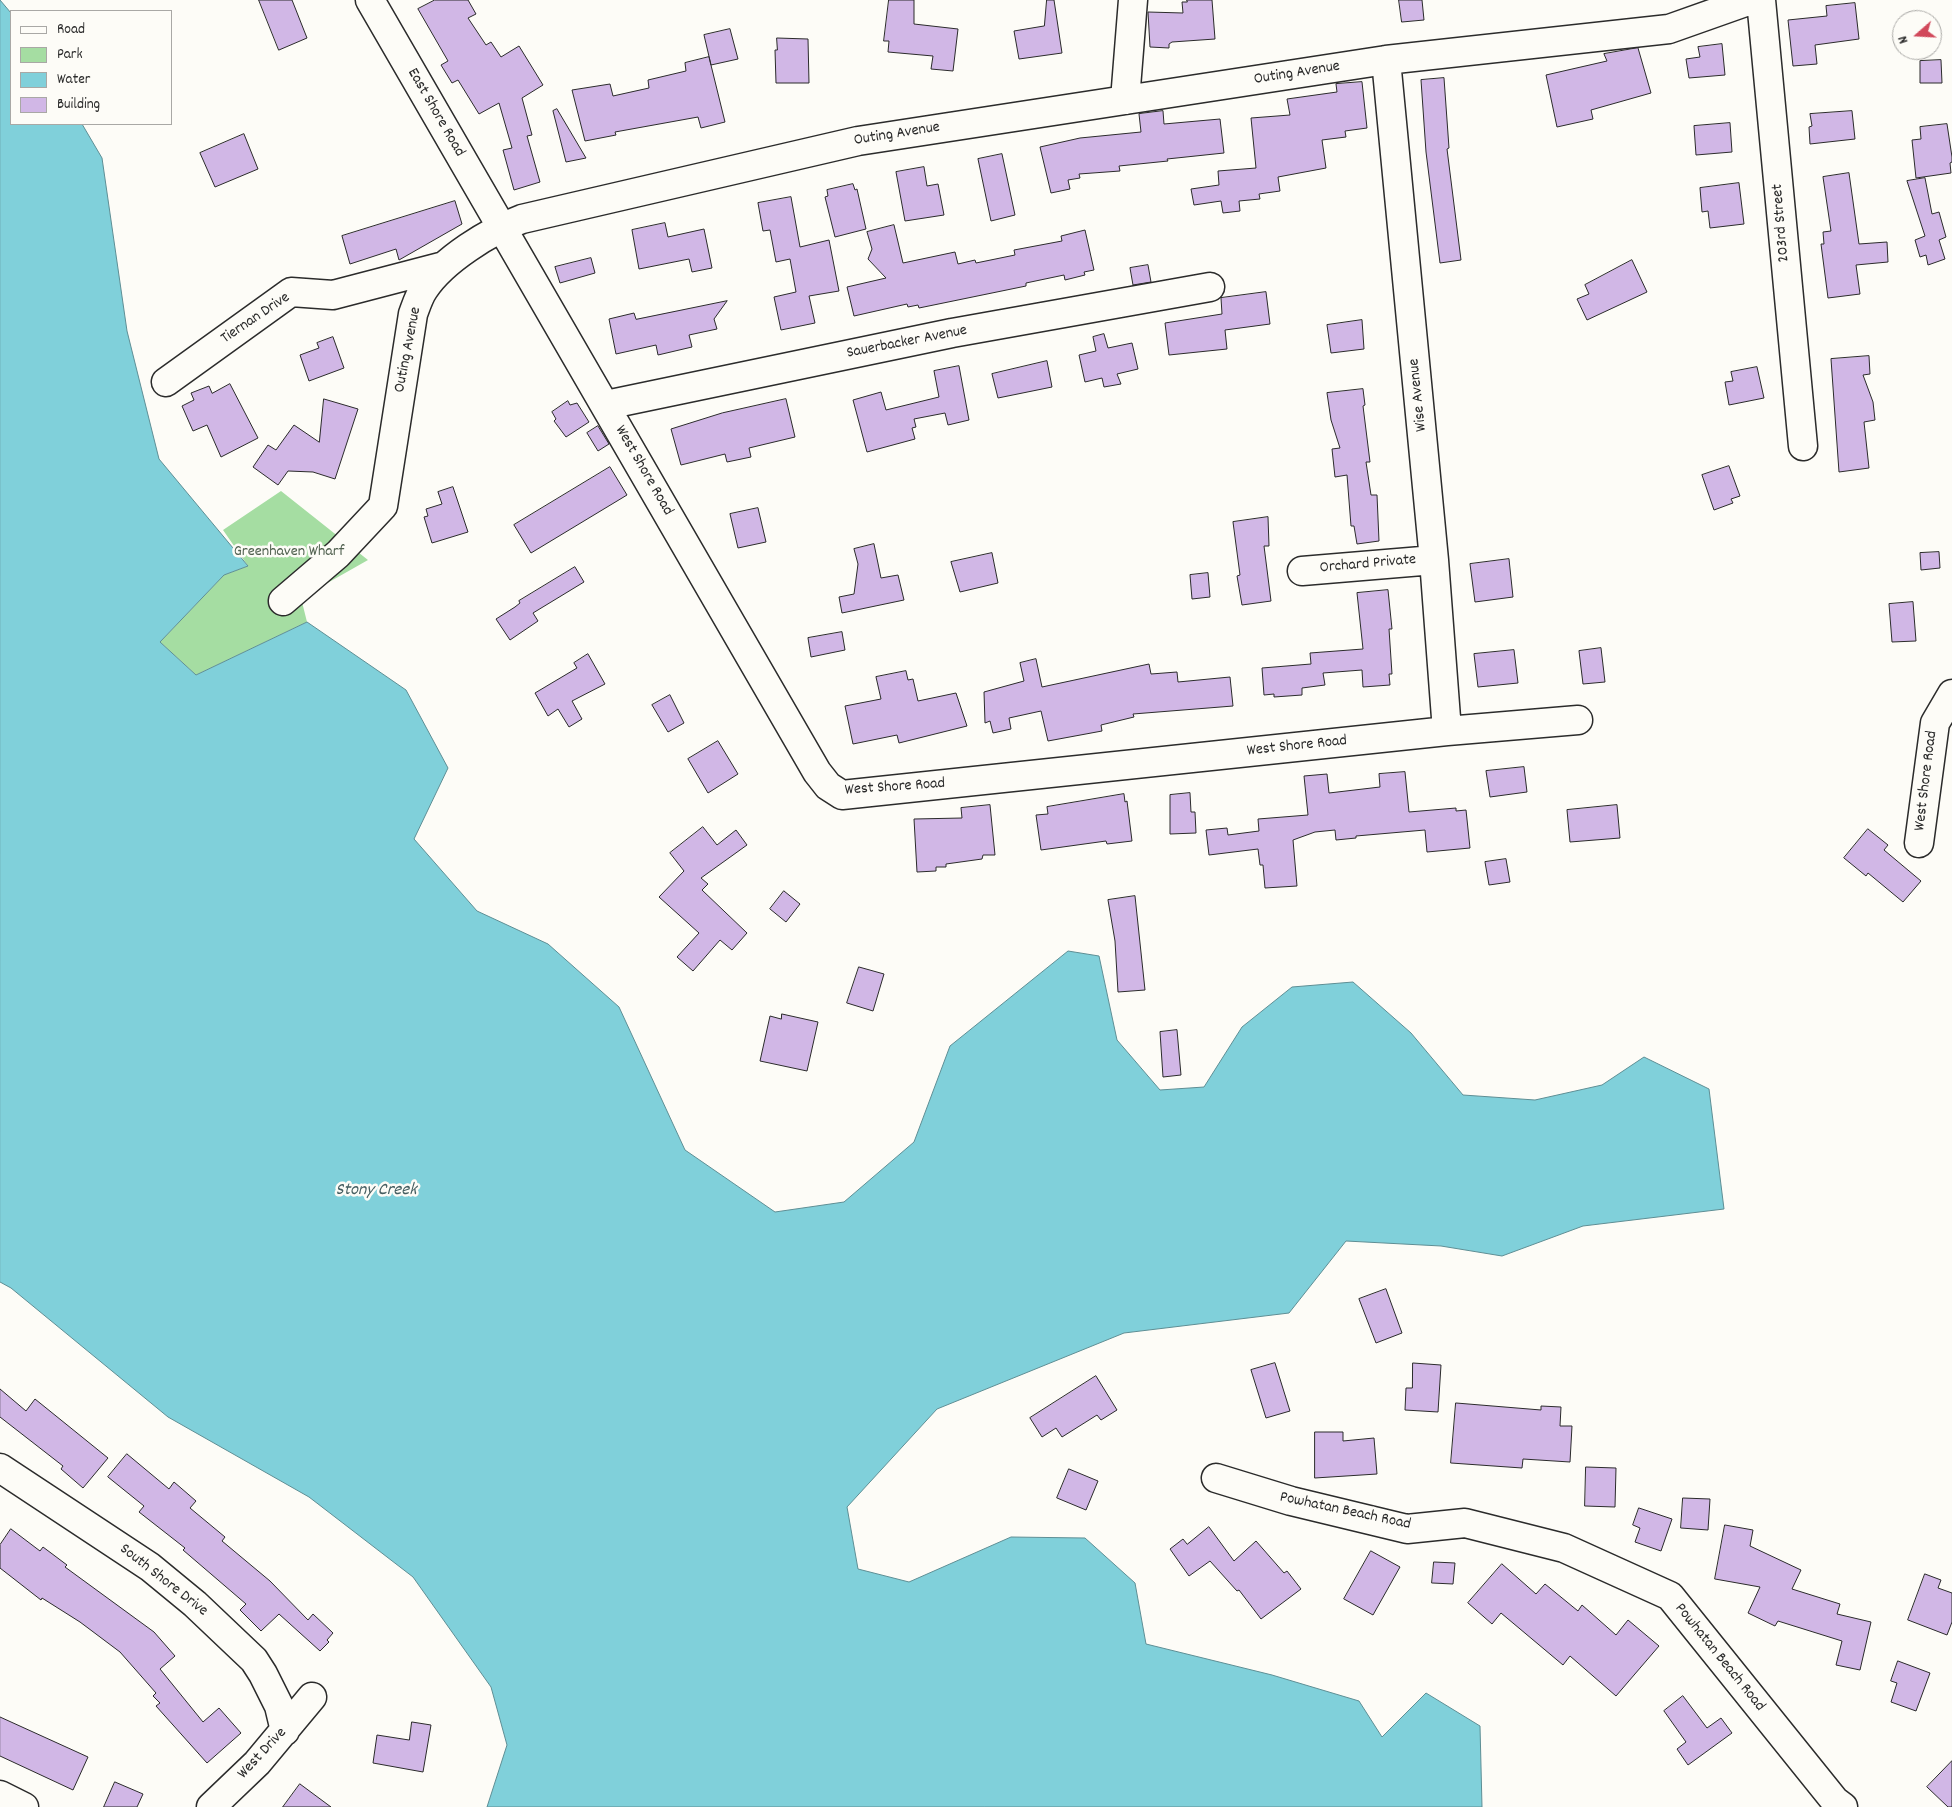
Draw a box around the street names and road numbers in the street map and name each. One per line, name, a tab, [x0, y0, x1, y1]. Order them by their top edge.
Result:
street label: Outing Avenue	[1253, 58, 1341, 90]
street label: East Shore Road	[402, 65, 468, 161]
street label: Outing Avenue	[853, 119, 941, 151]
street label: 203rd Street	[1769, 183, 1795, 263]
street label: Tiernan Drive	[218, 289, 294, 349]
street label: Outing Avenue	[391, 306, 427, 394]
street label: Sauerbacker Avenue	[845, 322, 969, 364]
street label: Wise Avenue	[1406, 358, 1432, 432]
street label: West Shore Road	[610, 423, 676, 519]
street label: Orchard Private	[1319, 551, 1417, 579]
street label: West Shore Road	[1911, 730, 1943, 832]
street label: West Shore Road	[1246, 732, 1348, 762]
street label: West Shore Road	[844, 775, 946, 801]
street label: Powhatan Beach Road	[1278, 1489, 1412, 1535]
street label: South Shore Drive	[115, 1541, 211, 1621]
street label: Powhatan Beach Road	[1670, 1600, 1768, 1716]
street label: West Drive	[234, 1724, 292, 1784]

